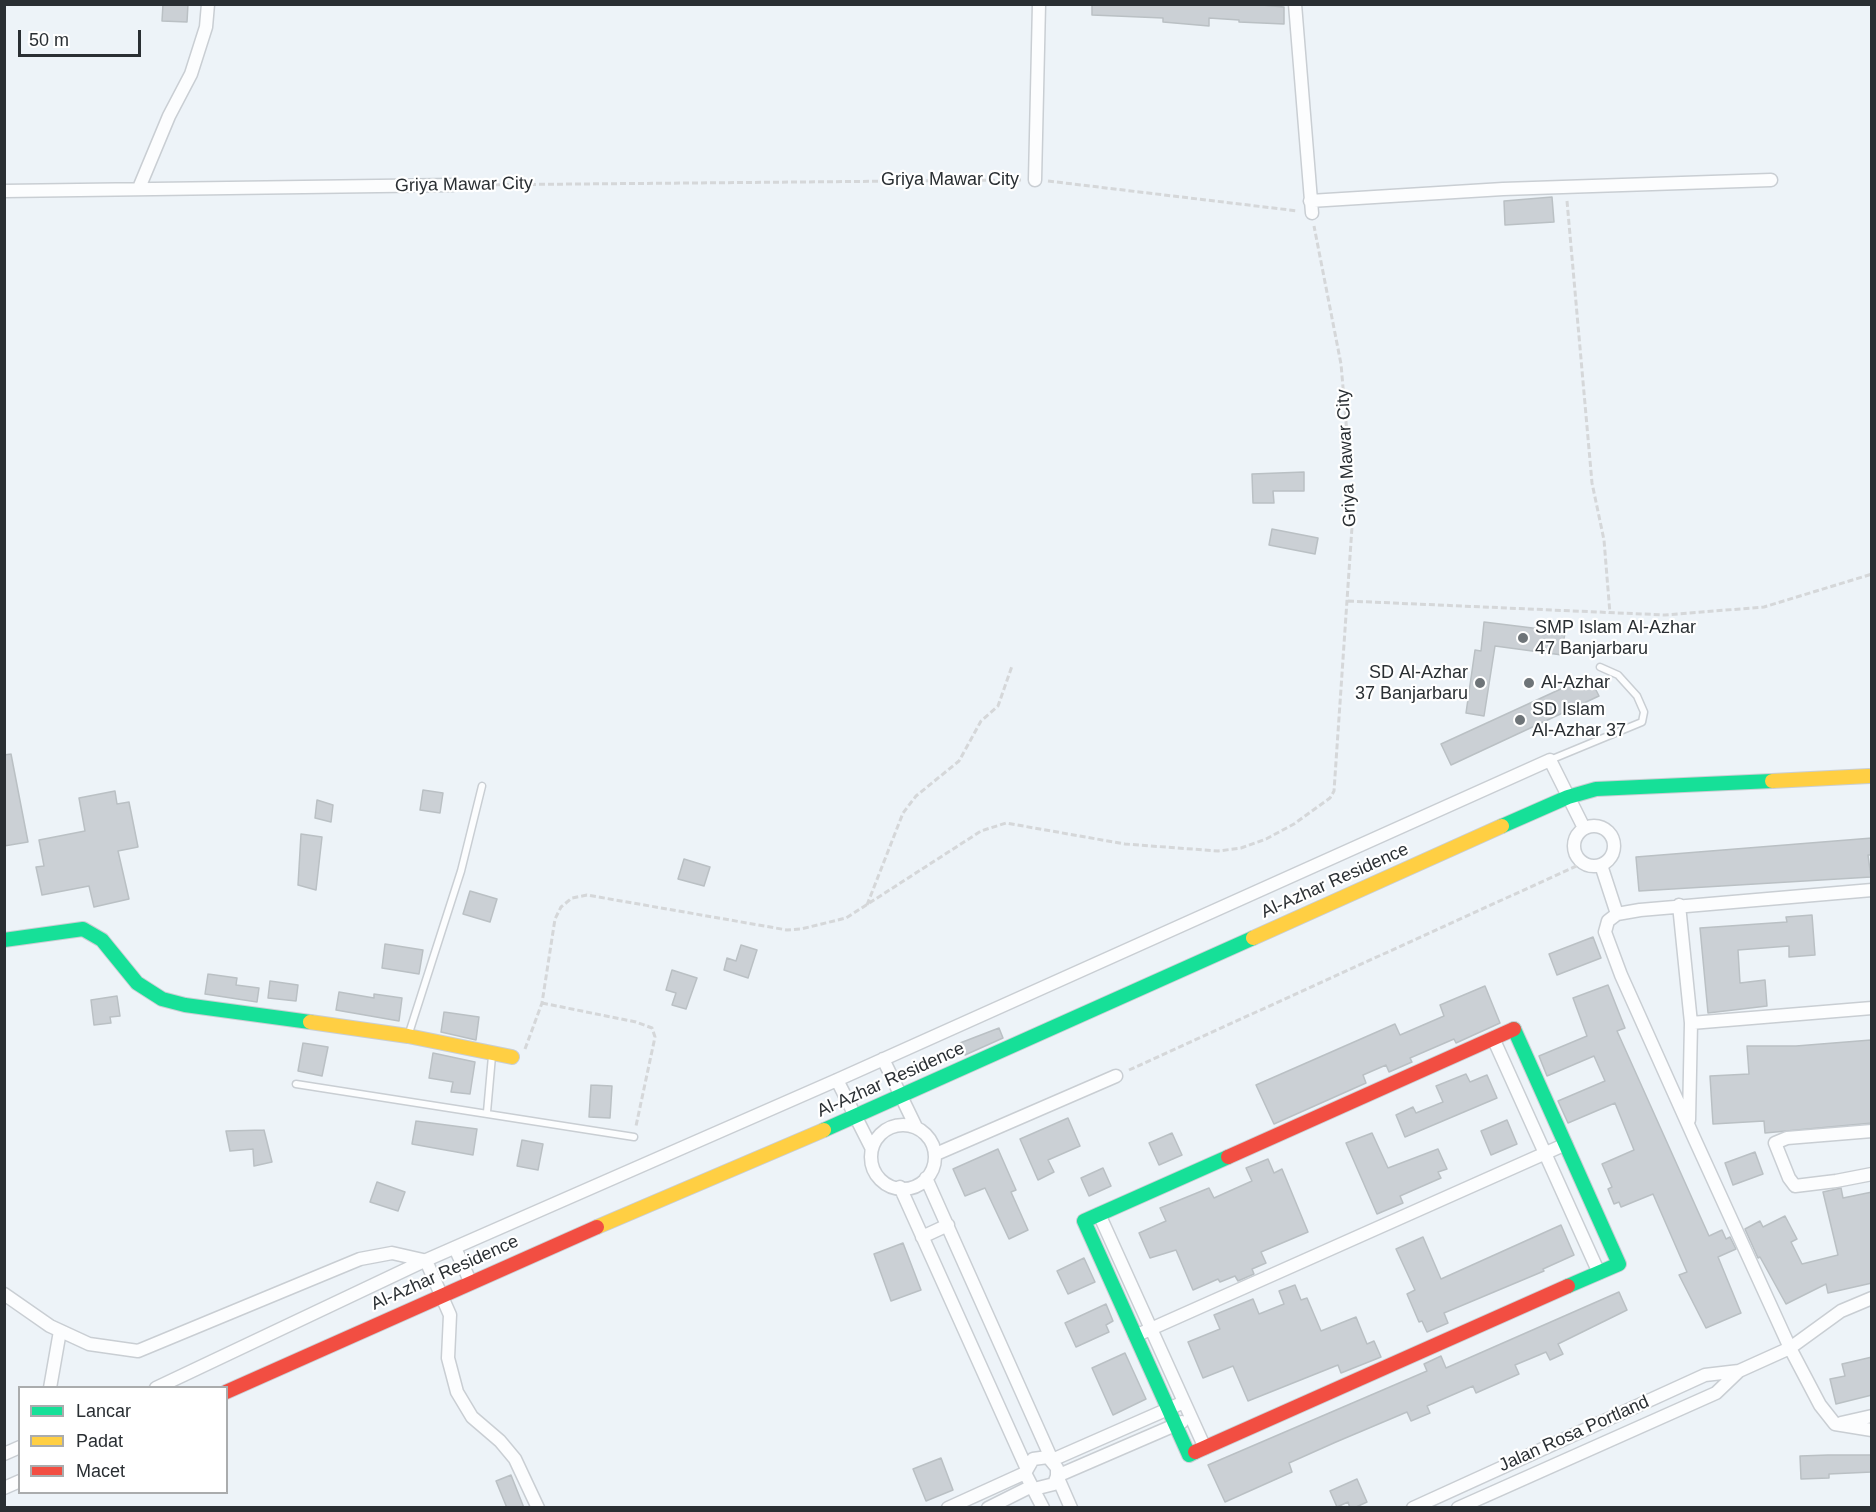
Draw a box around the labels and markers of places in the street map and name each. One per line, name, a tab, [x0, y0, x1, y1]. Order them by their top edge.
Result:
place label: SMP Islam Al-Azhar 47 Banjarbaru	[1535, 617, 1696, 660]
marker: SMP Islam Al-Azhar 47 Banjarbaru	[1516, 631, 1530, 645]
place label: SD Al-Azhar 37 Banjarbaru	[1355, 662, 1468, 704]
place label: Al-Azhar	[1541, 672, 1610, 694]
marker: SD Al-Azhar 37 Banjarbaru	[1473, 676, 1487, 690]
marker: Al-Azhar	[1522, 676, 1536, 690]
place label: SD Islam Al-Azhar 37	[1532, 699, 1626, 742]
marker: SD Islam Al-Azhar 37	[1513, 713, 1527, 727]

